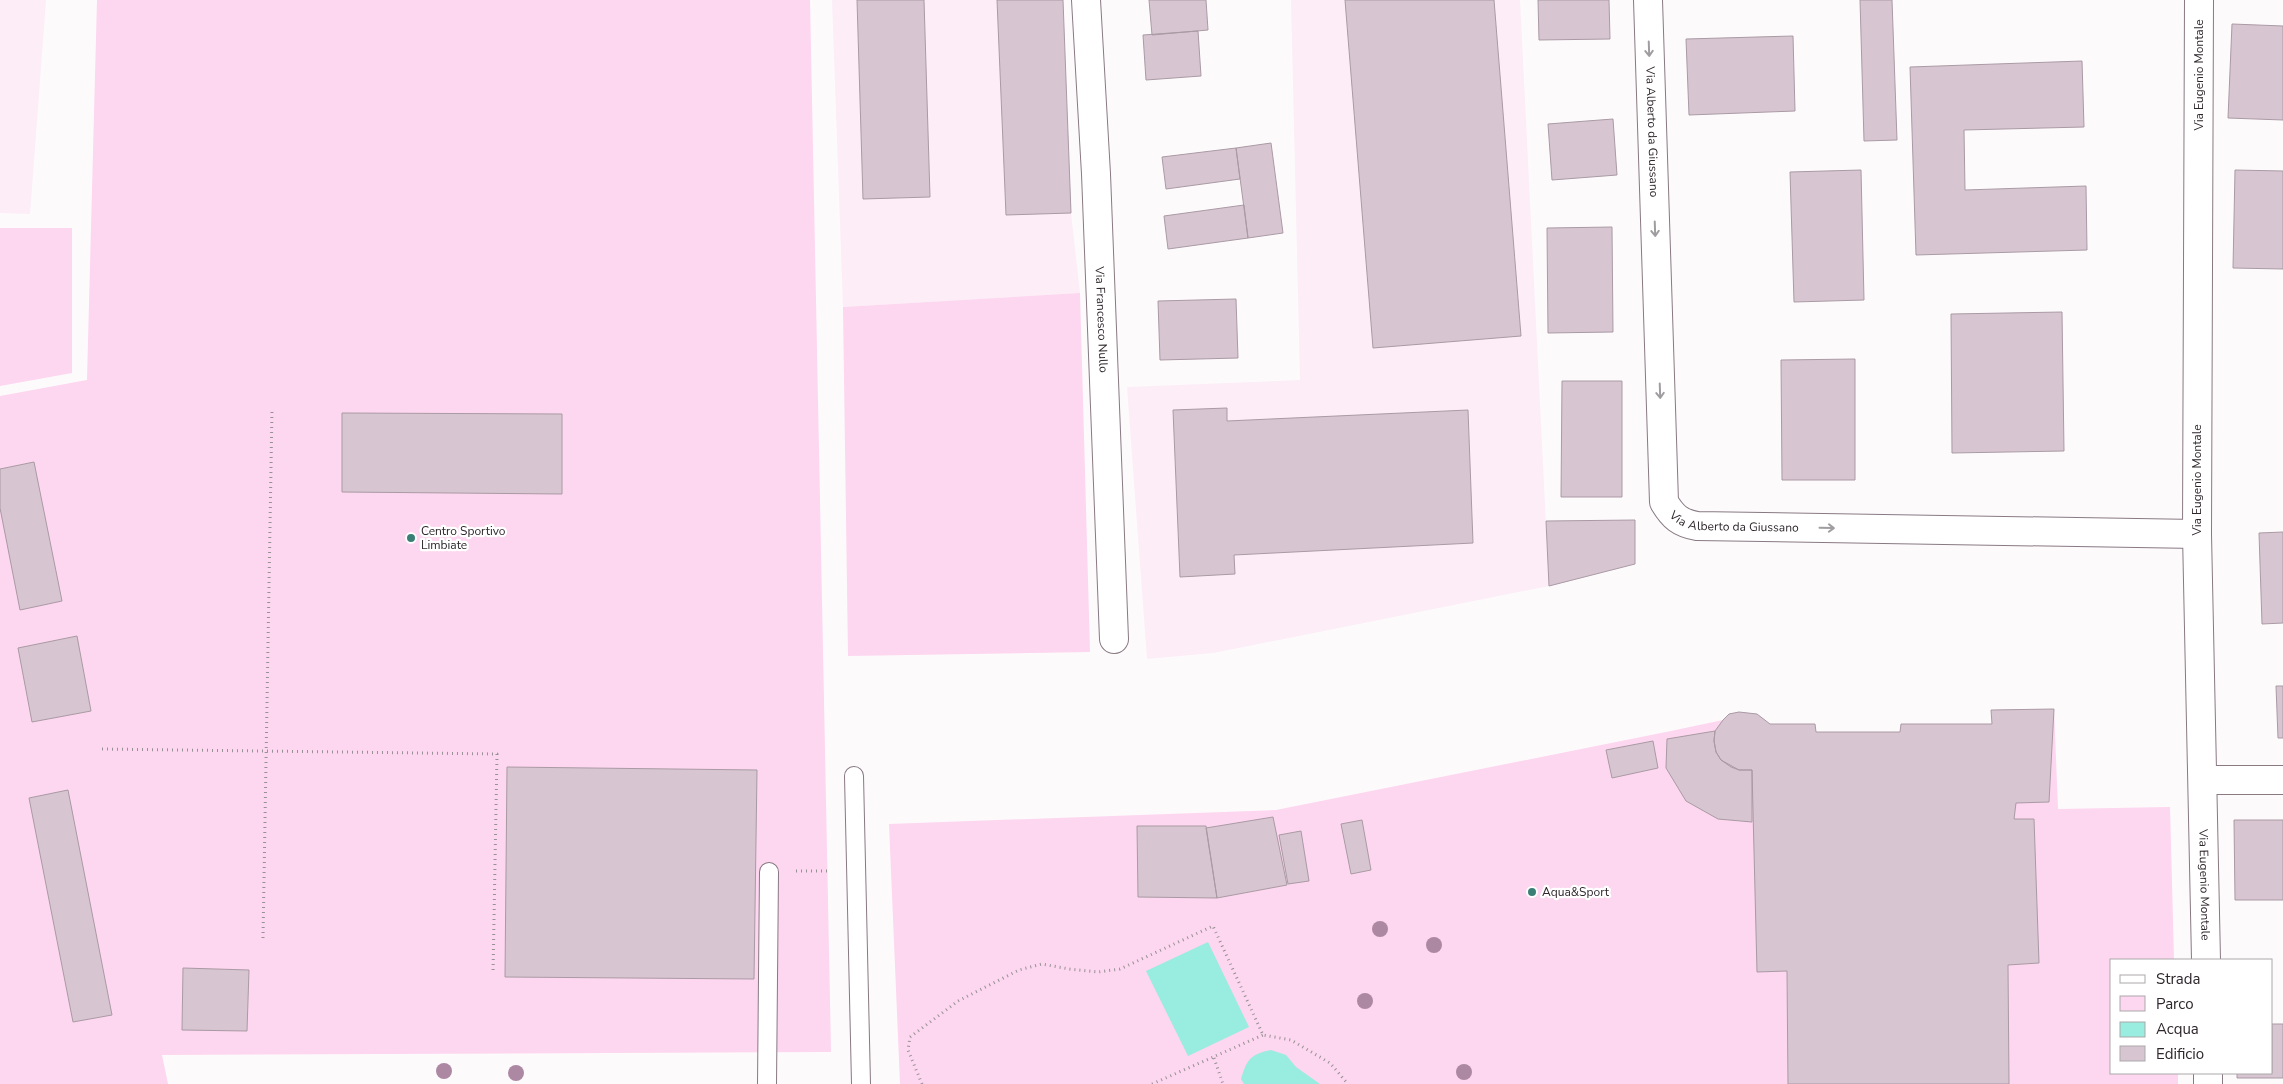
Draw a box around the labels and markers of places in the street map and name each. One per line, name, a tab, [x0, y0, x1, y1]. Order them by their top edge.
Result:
place label: Centro Sportivo Limbiate	[421, 523, 506, 553]
marker: Centro Sportivo Limbiate	[405, 532, 417, 544]
place label: Aqua&Sport	[1542, 884, 1610, 900]
marker: Aqua&Sport	[1526, 886, 1538, 898]

